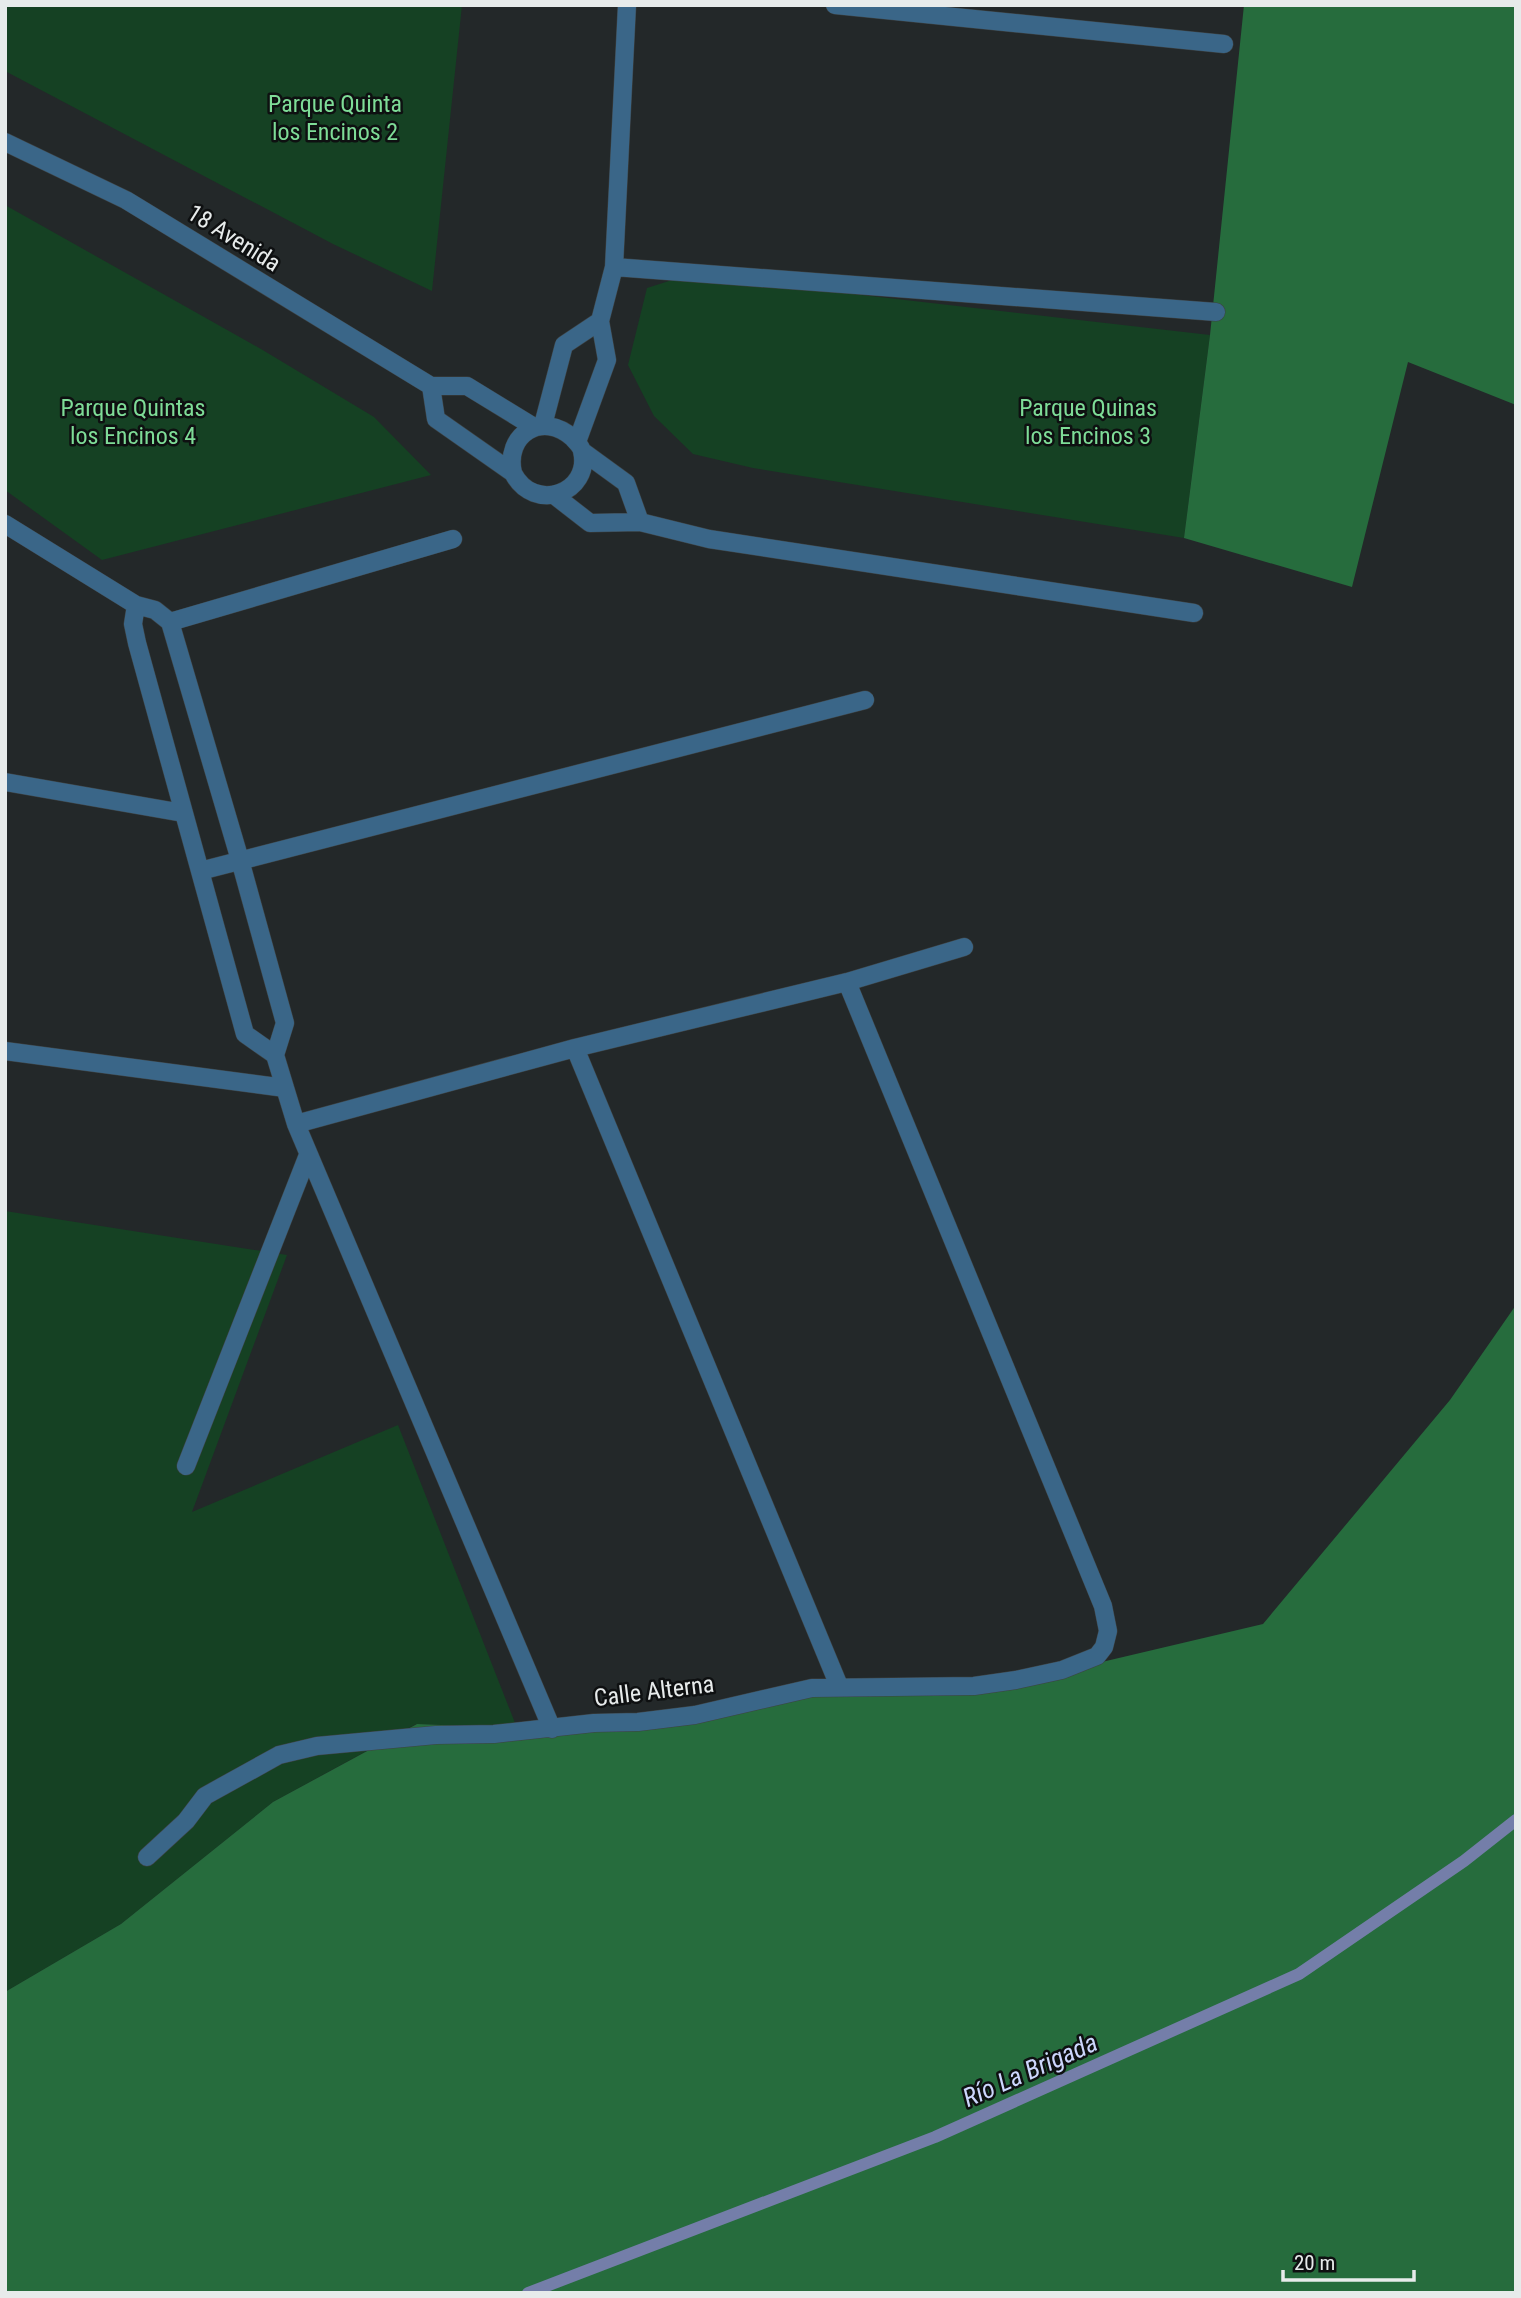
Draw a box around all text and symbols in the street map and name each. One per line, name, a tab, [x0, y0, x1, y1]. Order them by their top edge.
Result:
park label: Parque Quinta los Encinos 2	[268, 90, 402, 146]
street label: 18 Avenida	[182, 198, 286, 278]
park label: Parque Quintas los Encinos 4	[61, 394, 205, 450]
park label: Parque Quinas los Encinos 3	[1019, 394, 1157, 450]
street label: Calle Alterna	[592, 1670, 716, 1712]
water label: Río La Brigada	[958, 2027, 1102, 2113]
scale bar	[1283, 2238, 1414, 2282]
text: 20 m	[1294, 2251, 1335, 2275]

